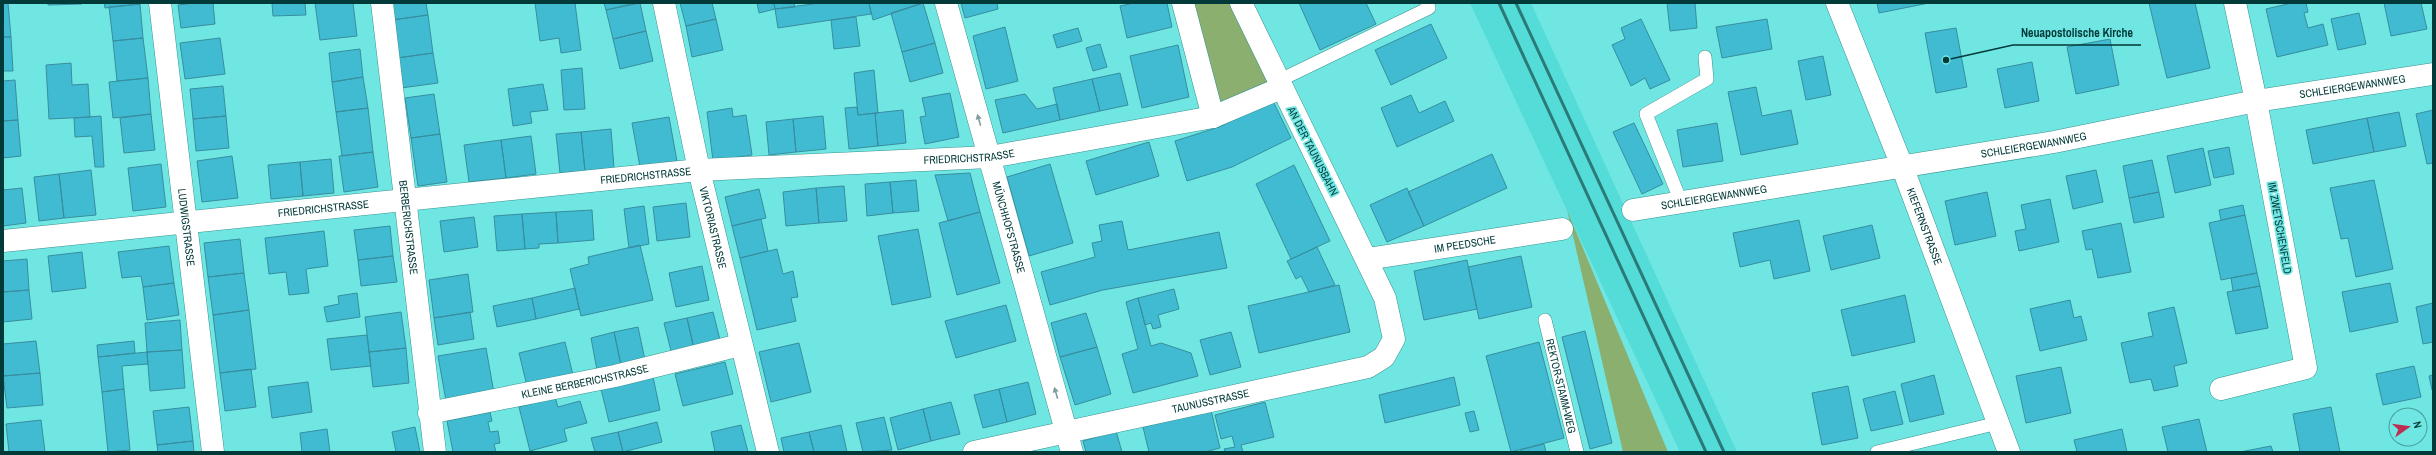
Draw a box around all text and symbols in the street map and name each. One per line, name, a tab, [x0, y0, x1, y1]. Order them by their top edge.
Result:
callout: Neuapostolische Kirche	[2013, 21, 2141, 45]
text: Neuapostolische Kirche	[2021, 25, 2134, 41]
street label: SCHLEIERGEWANNWEG	[2298, 71, 2406, 101]
street label: AN DER TAUNUSBAHN	[1284, 103, 1341, 198]
one-way arrow	[976, 113, 982, 125]
street label: SCHLEIERGEWANNWEG	[1980, 129, 2088, 161]
street label: FRIEDRICHSTRASSE	[923, 146, 1016, 167]
street label: FRIEDRICHSTRASSE	[600, 164, 692, 187]
street label: BERBERICHSTRASSE	[396, 180, 421, 275]
street label: MÜNCHHOFSTRASSE	[989, 180, 1029, 275]
street label: SCHLEIERGEWANNWEG	[1660, 181, 1768, 212]
street label: IM ZWETSCHENFELD	[2265, 181, 2295, 275]
street label: VIKTORIASTRASSE	[696, 185, 730, 270]
street label: KIEFERNSTRASSE	[1904, 186, 1945, 267]
street label: LUDWIGSTRASSE	[175, 188, 198, 267]
street label: FRIEDRICHSTRASSE	[277, 197, 369, 220]
street label: IM PEEDSCHE	[1433, 232, 1497, 256]
street label: REKTOR-STAMM-WEG	[1543, 337, 1579, 435]
street label: KLEINE BERBERICHSTRASSE	[520, 361, 650, 401]
street label: TAUNUSSTRASSE	[1171, 386, 1250, 416]
one-way arrow	[1053, 387, 1059, 399]
north arrow	[2388, 407, 2428, 447]
text: N	[2410, 420, 2425, 429]

